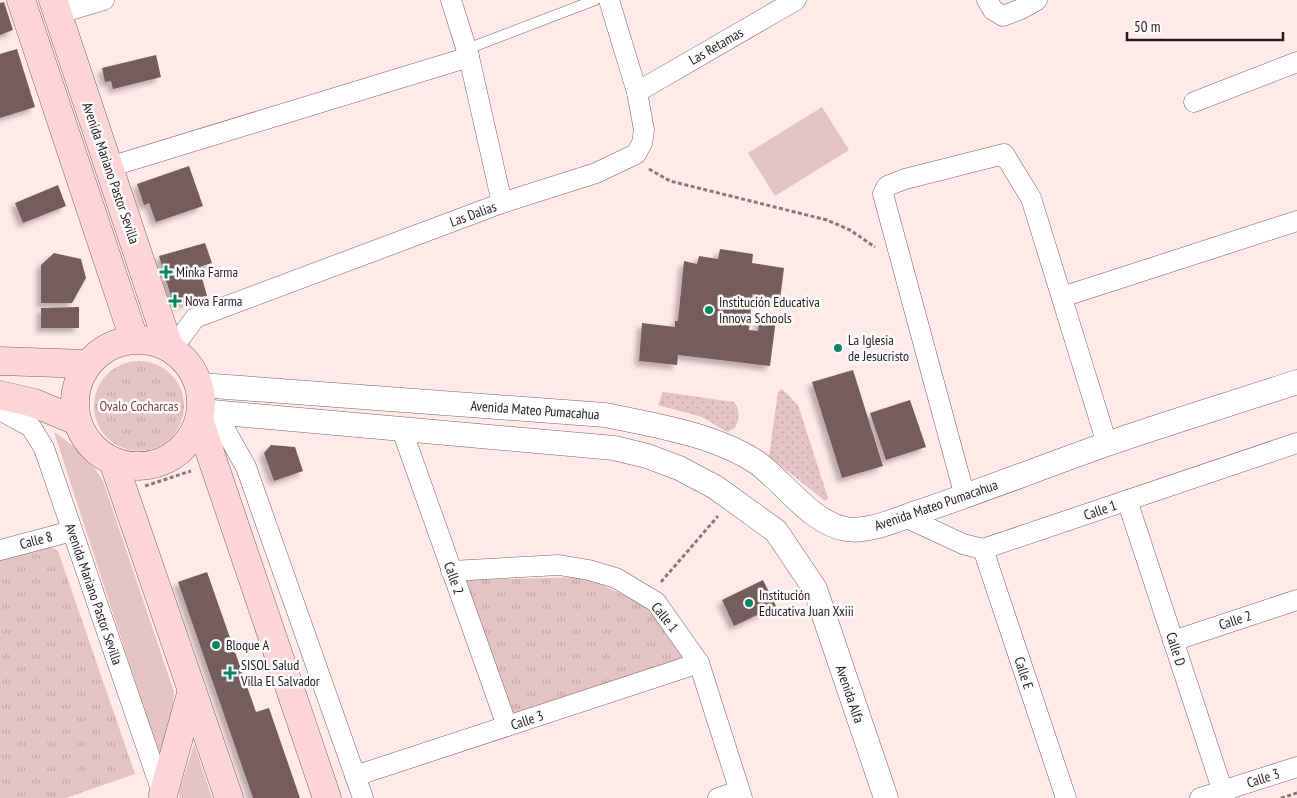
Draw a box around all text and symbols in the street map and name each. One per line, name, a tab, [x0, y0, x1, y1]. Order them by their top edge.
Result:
scale bar	[1127, 10, 1283, 42]
text: 50 m	[1134, 17, 1160, 36]
street label: Las Retamas	[686, 23, 747, 69]
street label: Avenida Mariano Pastor Sevilla	[78, 100, 144, 246]
street label: Las Dalias	[447, 197, 499, 231]
place label: Minka Farma	[176, 263, 238, 281]
marker: Minka Farma	[160, 266, 172, 278]
place label: Nova Farma	[185, 292, 242, 310]
place label: Institución Educativa Innova Schools	[719, 293, 820, 327]
marker: Nova Farma	[169, 295, 181, 307]
marker: Institución Educativa Innova Schools	[703, 304, 715, 316]
place label: La Iglesia de Jesucristo	[848, 331, 909, 365]
marker: La Iglesia de Jesucristo	[832, 342, 844, 354]
park label: Ovalo Cocharcas	[100, 397, 179, 415]
street label: Avenida Mateo Pumacahua	[470, 397, 600, 423]
street label: Avenida Mateo Pumacahua	[872, 475, 1000, 535]
street label: Calle 1	[1081, 496, 1119, 524]
street label: Avenida Mariano Pastor Sevilla	[61, 521, 127, 667]
street label: Calle 8	[18, 527, 54, 553]
street label: Calle 2	[440, 559, 468, 597]
place label: Institución Educativa Juan Xxiii	[759, 586, 854, 620]
marker: Institución Educativa Juan Xxiii	[743, 597, 755, 609]
street label: Calle 1	[647, 598, 683, 636]
street label: Calle 2	[1216, 606, 1254, 634]
street label: Calle D	[1162, 630, 1190, 668]
place label: Bloque A	[226, 636, 269, 654]
marker: Bloque A	[210, 639, 222, 651]
street label: Calle E	[1010, 654, 1038, 692]
place label: SISOL Salud Villa El Salvador	[240, 656, 320, 690]
street label: Avenida Alfa	[832, 663, 868, 725]
marker: SISOL Salud Villa El Salvador	[223, 666, 237, 680]
street label: Calle 3	[508, 706, 546, 734]
street label: Calle 3	[1244, 764, 1282, 792]

